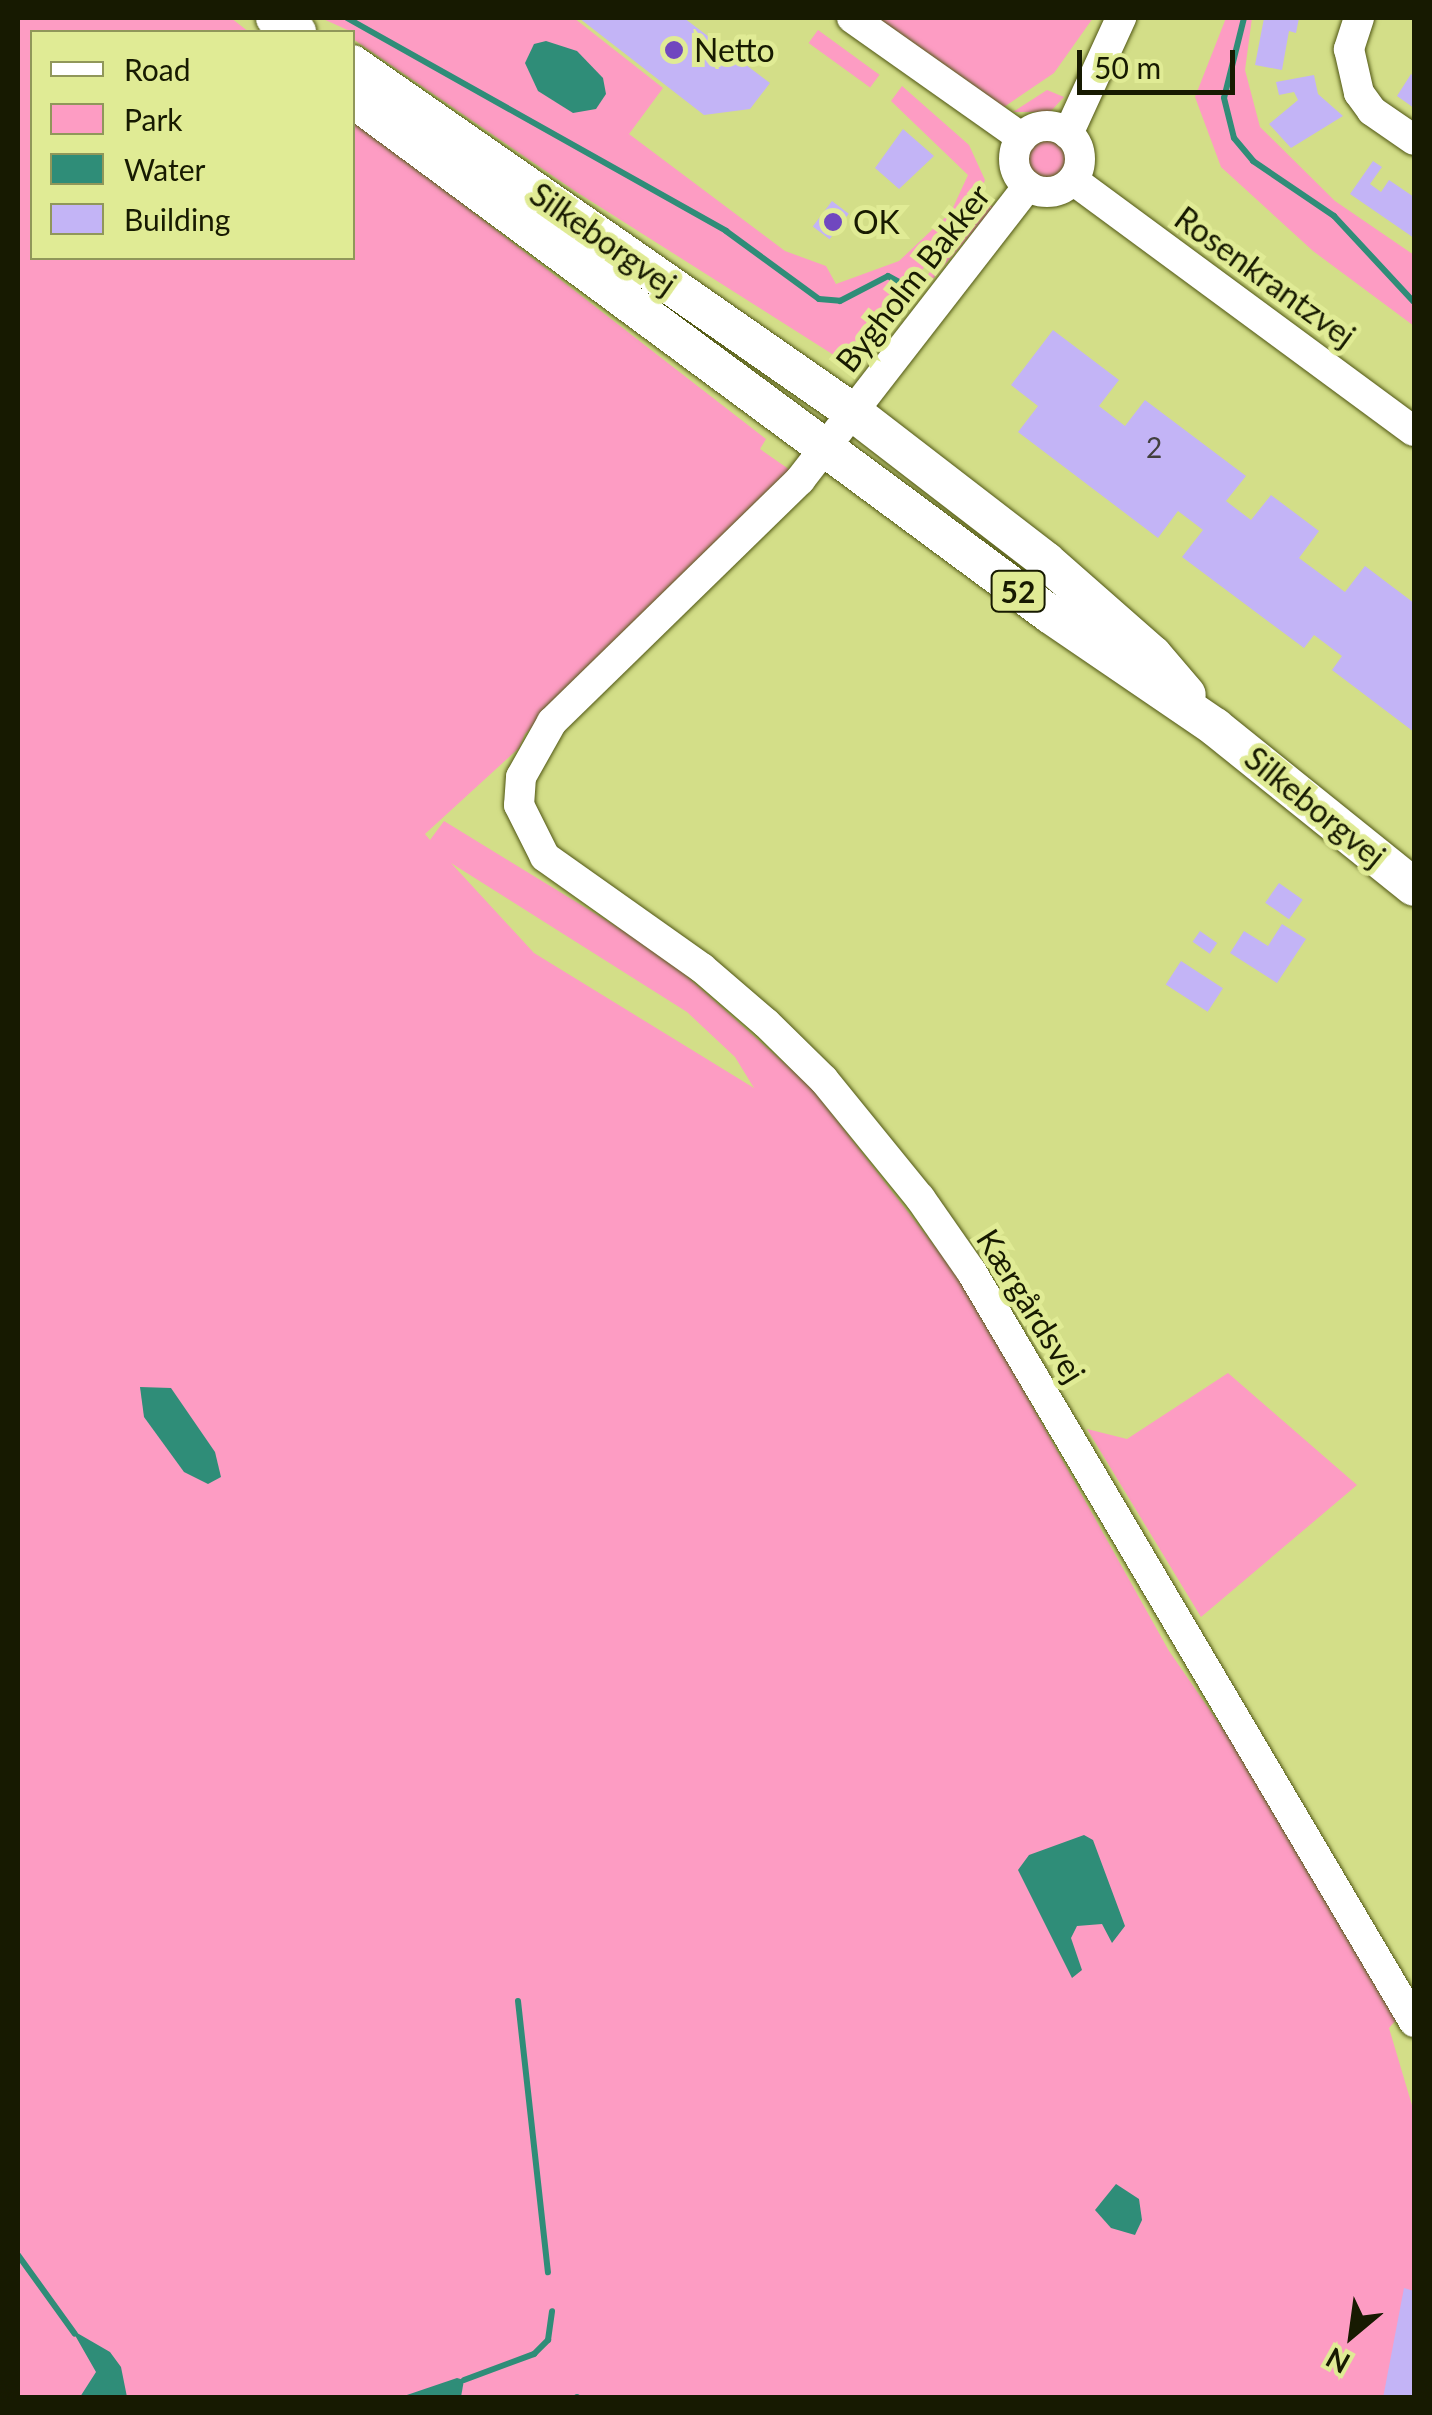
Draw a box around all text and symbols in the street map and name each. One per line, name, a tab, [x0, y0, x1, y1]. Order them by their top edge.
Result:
legend	[30, 30, 355, 260]
scale bar	[1082, 30, 1240, 92]
place label: Netto	[694, 31, 775, 69]
marker: Netto	[663, 39, 685, 61]
text: 50 m	[1094, 49, 1161, 85]
text: Road	[124, 51, 191, 87]
text: Park	[124, 101, 183, 137]
text: Water	[124, 151, 206, 187]
street label: Silkeborgvej	[523, 175, 683, 303]
street label: Bygholm Bakker	[828, 176, 998, 380]
street label: Rosenkrantzvej	[1167, 199, 1363, 355]
text: Building	[124, 201, 230, 237]
place label: OK	[853, 203, 900, 241]
marker: OK	[822, 211, 844, 233]
house number: 2	[1146, 430, 1162, 464]
road number: 52	[990, 566, 1046, 616]
street label: Silkeborgvej	[1237, 739, 1393, 875]
street label: Kærgårdsvej	[969, 1222, 1093, 1390]
north arrow	[1302, 2285, 1402, 2385]
text: N	[1320, 2341, 1355, 2381]

